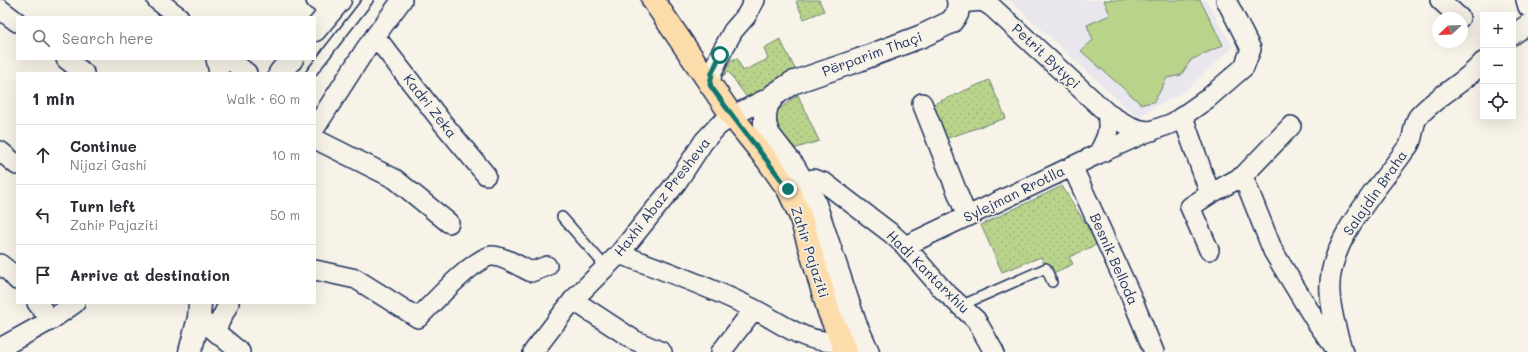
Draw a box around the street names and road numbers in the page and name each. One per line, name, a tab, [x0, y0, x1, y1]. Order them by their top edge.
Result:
street label: Petrit Bytyçi	[1008, 19, 1085, 92]
street label: Përparim Thaçi	[819, 27, 925, 80]
street label: Kadri Zeka	[399, 70, 461, 142]
street label: Haxhi Abaz Presheva	[609, 133, 714, 260]
street label: Salajdin Braha	[1338, 146, 1411, 239]
street label: Sylejman Rrotlla	[960, 161, 1068, 226]
street label: Zahir Pajaziti	[787, 204, 834, 300]
street label: Besnik Belloda	[1086, 210, 1143, 308]
street label: Hadi Kantarxhiu	[883, 226, 974, 317]

